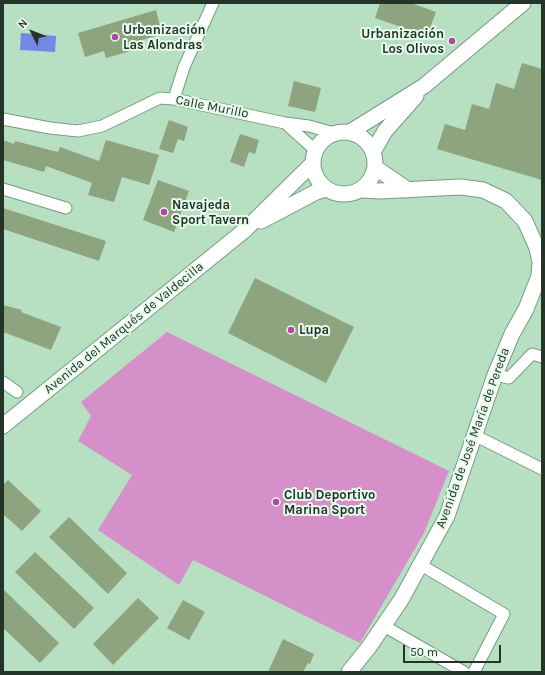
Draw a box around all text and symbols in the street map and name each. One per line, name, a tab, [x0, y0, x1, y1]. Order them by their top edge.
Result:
north arrow	[12, 12, 52, 52]
text: N	[15, 16, 30, 31]
place label: Urbanización Las Alondras	[123, 22, 206, 53]
place label: Urbanización Los Olivos	[361, 26, 444, 57]
marker: Urbanización Las Alondras	[110, 32, 120, 42]
marker: Urbanización Los Olivos	[447, 36, 457, 46]
street label: Calle Murillo	[174, 92, 250, 122]
place label: Navajeda Sport Tavern	[172, 197, 249, 228]
marker: Navajeda Sport Tavern	[159, 207, 169, 217]
street label: Avenida del Marqués de Valdecilla	[41, 259, 207, 397]
place label: Lupa	[299, 322, 329, 338]
marker: Lupa	[286, 325, 296, 335]
street label: Avenida de José María de Pereda	[433, 346, 513, 530]
place label: Club Deportivo Marina Sport	[284, 487, 375, 518]
marker: Club Deportivo Marina Sport	[271, 497, 281, 507]
scale bar	[405, 637, 503, 663]
text: 50 m	[410, 645, 438, 659]

